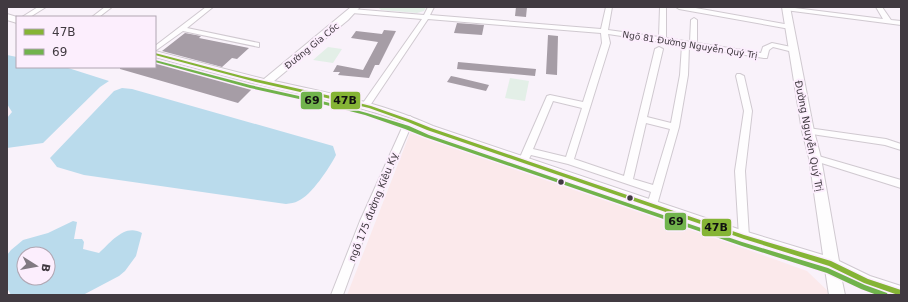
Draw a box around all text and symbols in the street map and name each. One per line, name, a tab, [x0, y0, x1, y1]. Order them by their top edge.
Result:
legend	[16, 16, 156, 68]
street label: Đường Gia Cốc	[283, 21, 341, 71]
text: 47B	[52, 25, 76, 39]
street label: Ngõ 81 Đường Nguyễn Quý Trị	[622, 29, 758, 62]
text: 69	[52, 45, 67, 59]
street label: Đường Nguyễn Quý Trị	[792, 79, 826, 193]
line badge: 69	[300, 91, 323, 110]
line badge: 47B	[330, 91, 361, 110]
text: 69	[304, 94, 320, 107]
text: 47B	[333, 94, 357, 107]
street label: ngõ 175 đường Kiêu Kỵ	[346, 151, 400, 263]
unlabelled marker	[556, 177, 566, 187]
unlabelled marker	[625, 193, 635, 203]
line badge: 69	[664, 212, 687, 231]
text: 69	[668, 215, 684, 228]
line badge: 47B	[701, 218, 732, 237]
text: 47B	[704, 221, 728, 234]
north arrow	[16, 246, 56, 286]
text: B	[38, 262, 53, 273]

